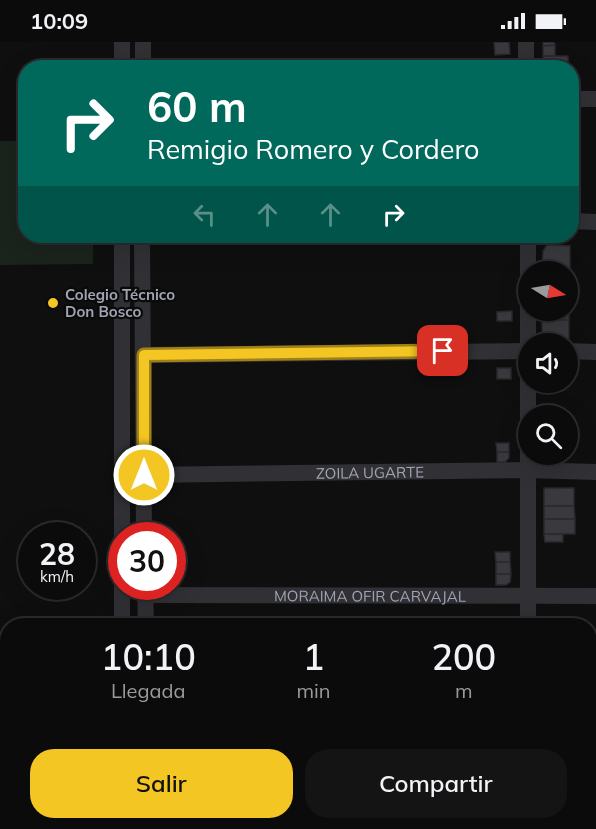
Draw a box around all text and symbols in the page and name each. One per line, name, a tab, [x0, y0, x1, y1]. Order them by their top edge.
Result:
text: 10:09	[30, 7, 88, 35]
text: 60 m	[147, 80, 247, 133]
icon: right	[48, 84, 126, 162]
text: Remigio Romero y Cordero	[147, 132, 480, 166]
icon: left	[188, 198, 221, 231]
icon: ahead	[251, 198, 284, 231]
icon: ahead	[314, 198, 347, 231]
icon: right	[377, 198, 410, 231]
north arrow	[518, 261, 578, 321]
map controls	[518, 261, 578, 465]
place label: Colegio Técnico Don Bosco	[65, 285, 175, 321]
marker: Colegio Técnico Don Bosco	[46, 296, 60, 310]
pin	[417, 325, 468, 376]
button: sound	[518, 333, 578, 393]
icon: arrive	[426, 334, 459, 367]
button: search	[518, 405, 578, 465]
position arrow	[112, 443, 176, 507]
street label: ZOILA UGARTE	[316, 462, 424, 482]
speed limit sign: 30	[108, 522, 186, 600]
text: 28	[39, 535, 75, 573]
text: km/h	[40, 567, 74, 586]
street label: MORAIMA OFIR CARVAJAL	[274, 586, 466, 605]
text: 10:10	[101, 634, 196, 679]
text: 1	[303, 634, 324, 679]
text: 200	[431, 634, 496, 679]
text: Llegada	[111, 678, 186, 703]
text: min	[297, 678, 331, 703]
text: m	[455, 678, 473, 703]
button: Salir	[30, 749, 293, 818]
button: Compartir	[305, 749, 567, 818]

